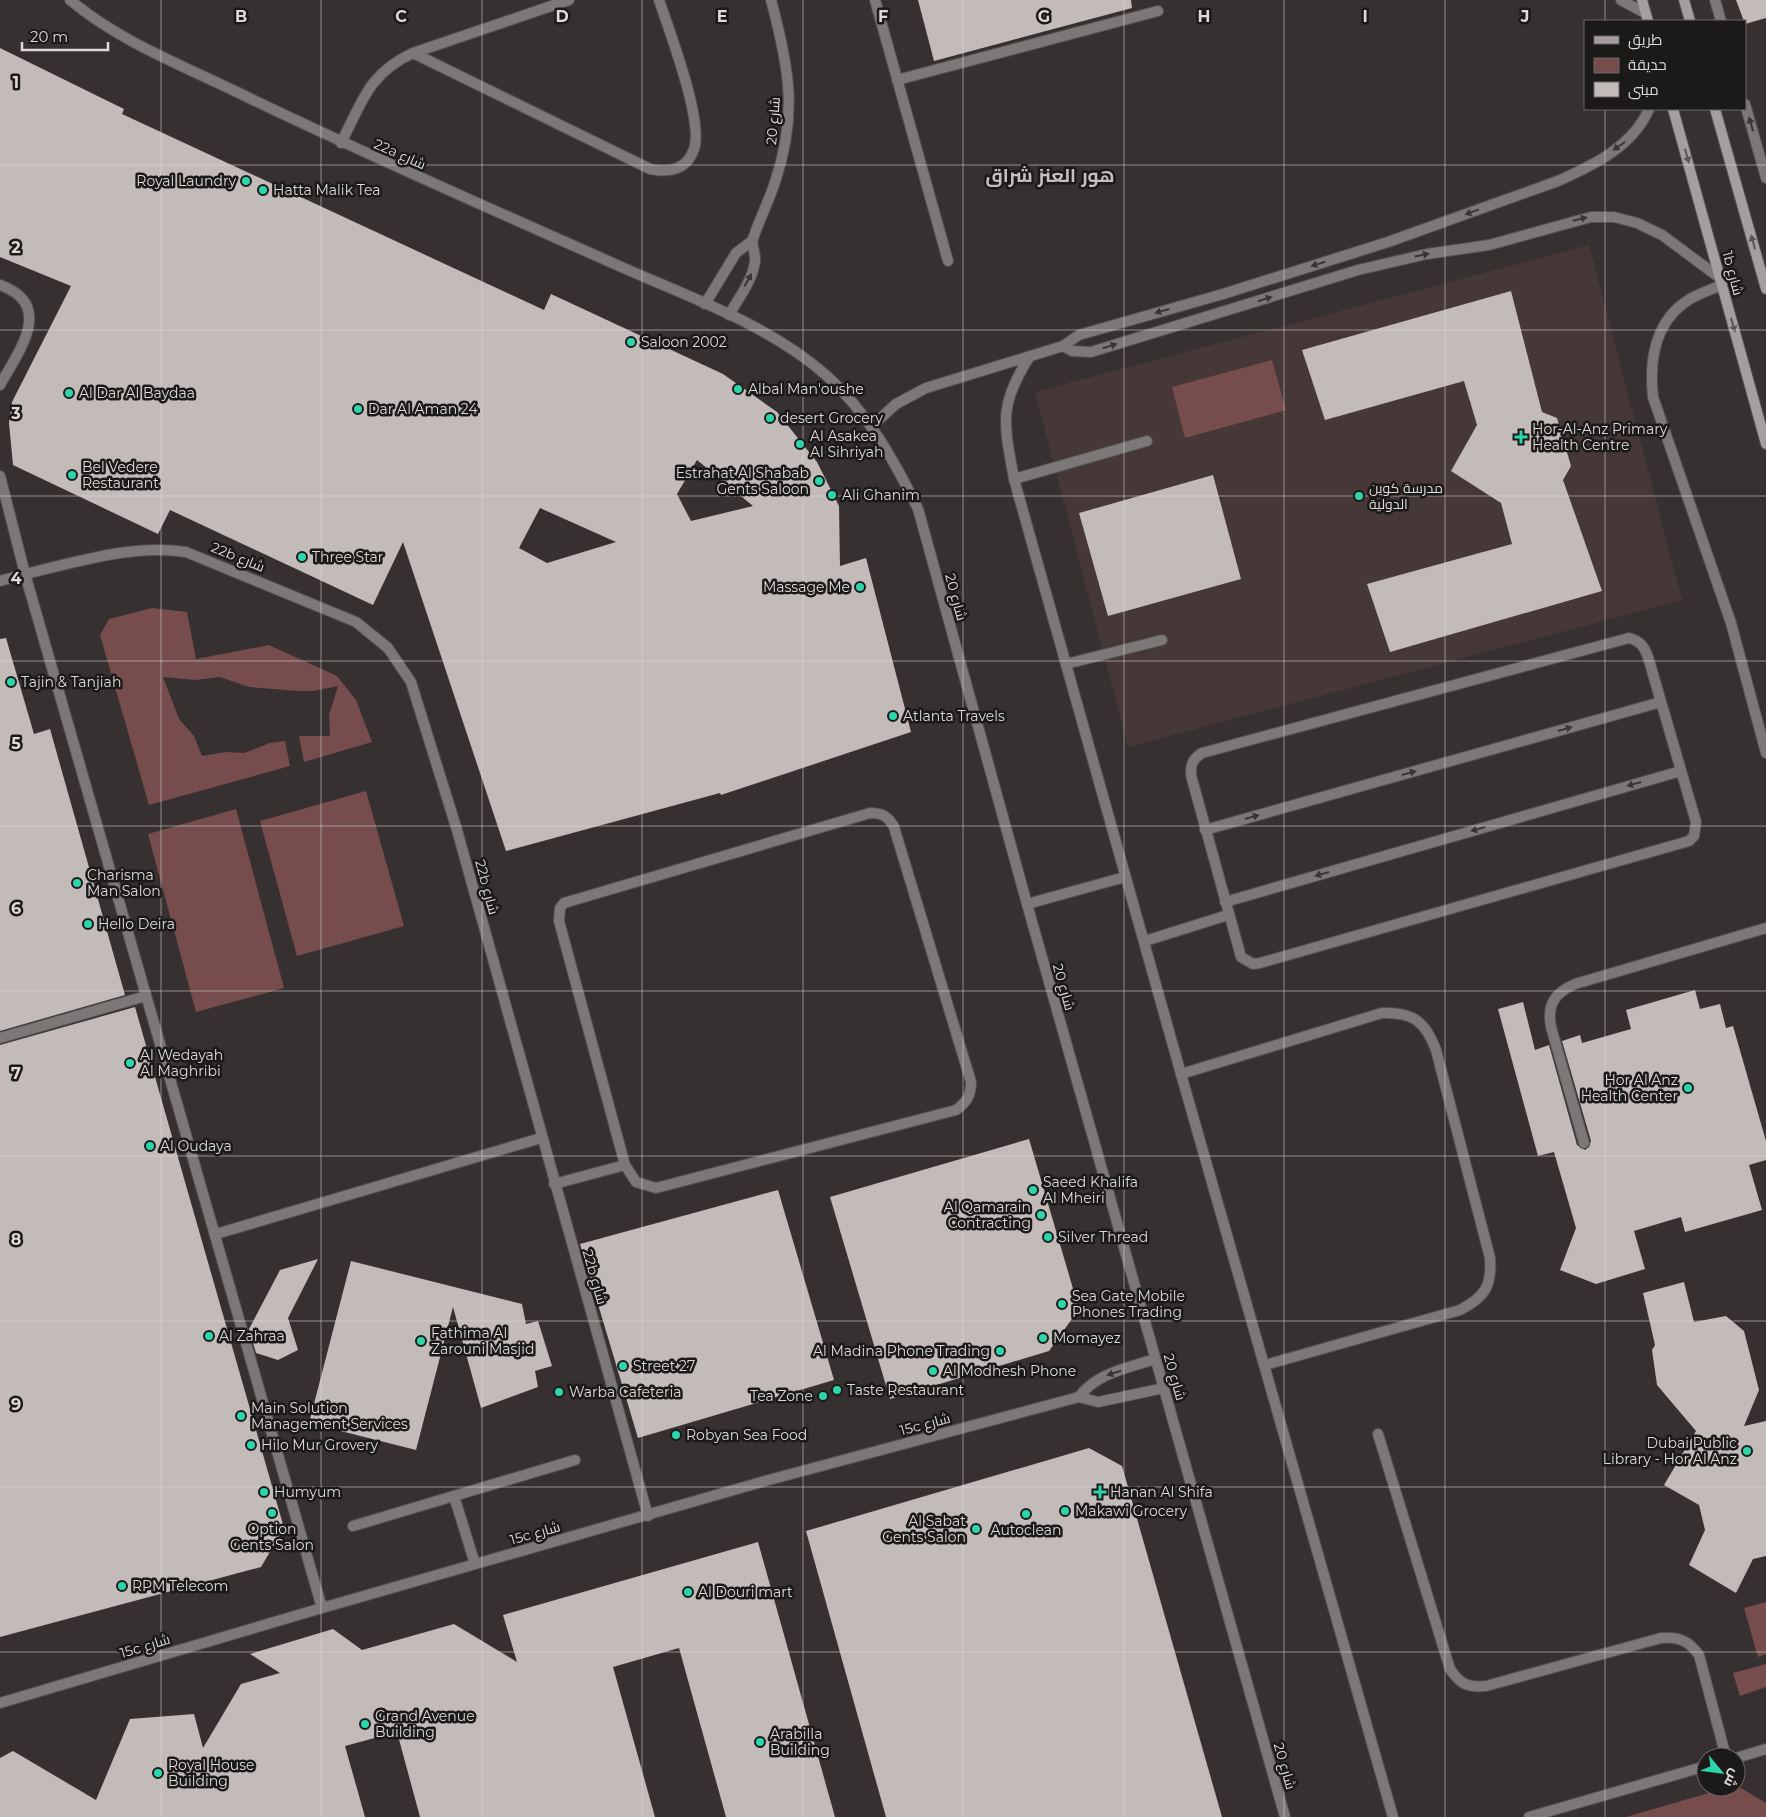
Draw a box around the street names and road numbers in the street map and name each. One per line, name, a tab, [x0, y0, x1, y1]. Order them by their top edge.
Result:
street label: شارع 20	[762, 96, 784, 146]
street label: 22a شارع	[371, 135, 429, 173]
street label: 1b شارع	[1718, 249, 1748, 297]
street label: 22b شارع	[209, 538, 267, 576]
street label: شارع 20	[941, 571, 971, 623]
street label: 22b شارع	[471, 858, 503, 916]
street label: شارع 20	[1049, 961, 1079, 1013]
street label: 22b شارع	[579, 1248, 611, 1306]
street label: شارع 20	[1160, 1351, 1190, 1403]
street label: 15c شارع	[898, 1409, 952, 1439]
street label: 15c شارع	[508, 1517, 562, 1549]
street label: 15c شارع	[118, 1630, 172, 1662]
street label: شارع 20	[1270, 1740, 1300, 1792]

